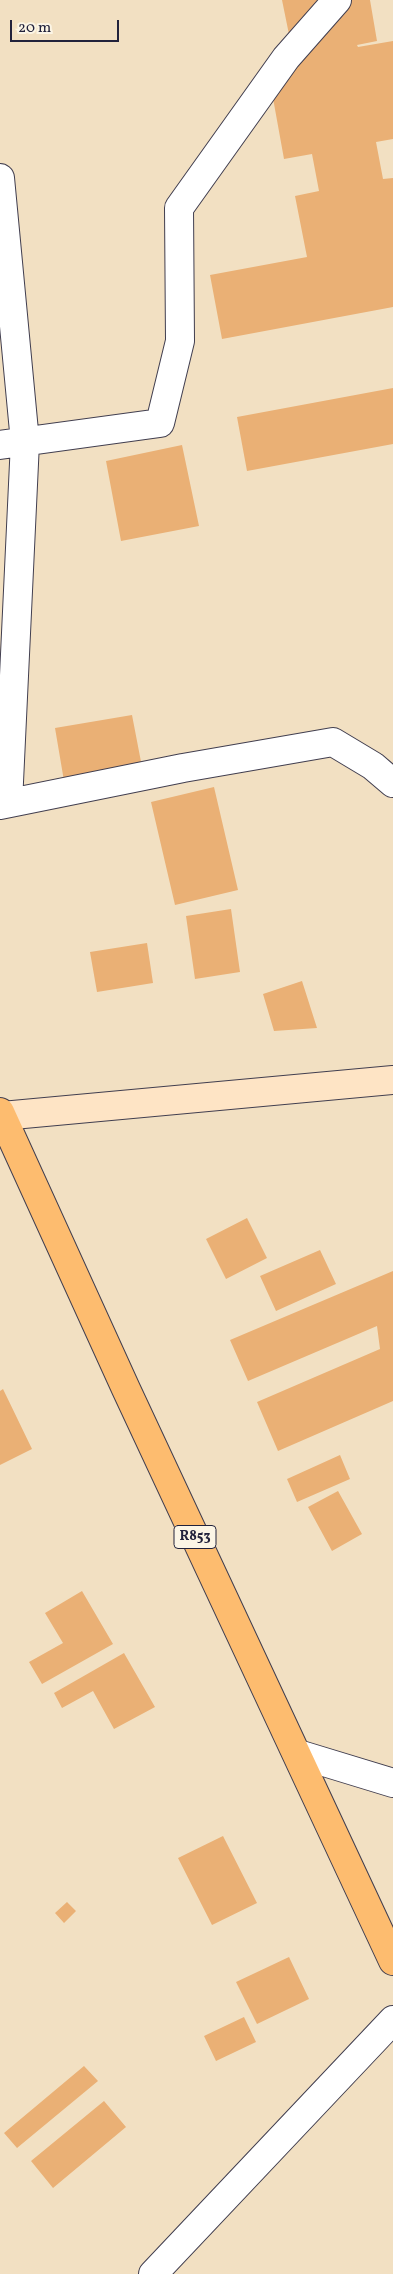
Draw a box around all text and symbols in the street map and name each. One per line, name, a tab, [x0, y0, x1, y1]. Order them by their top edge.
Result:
scale bar	[12, 10, 121, 42]
text: 20 m	[18, 18, 51, 39]
road number: R853	[174, 1525, 216, 1548]

